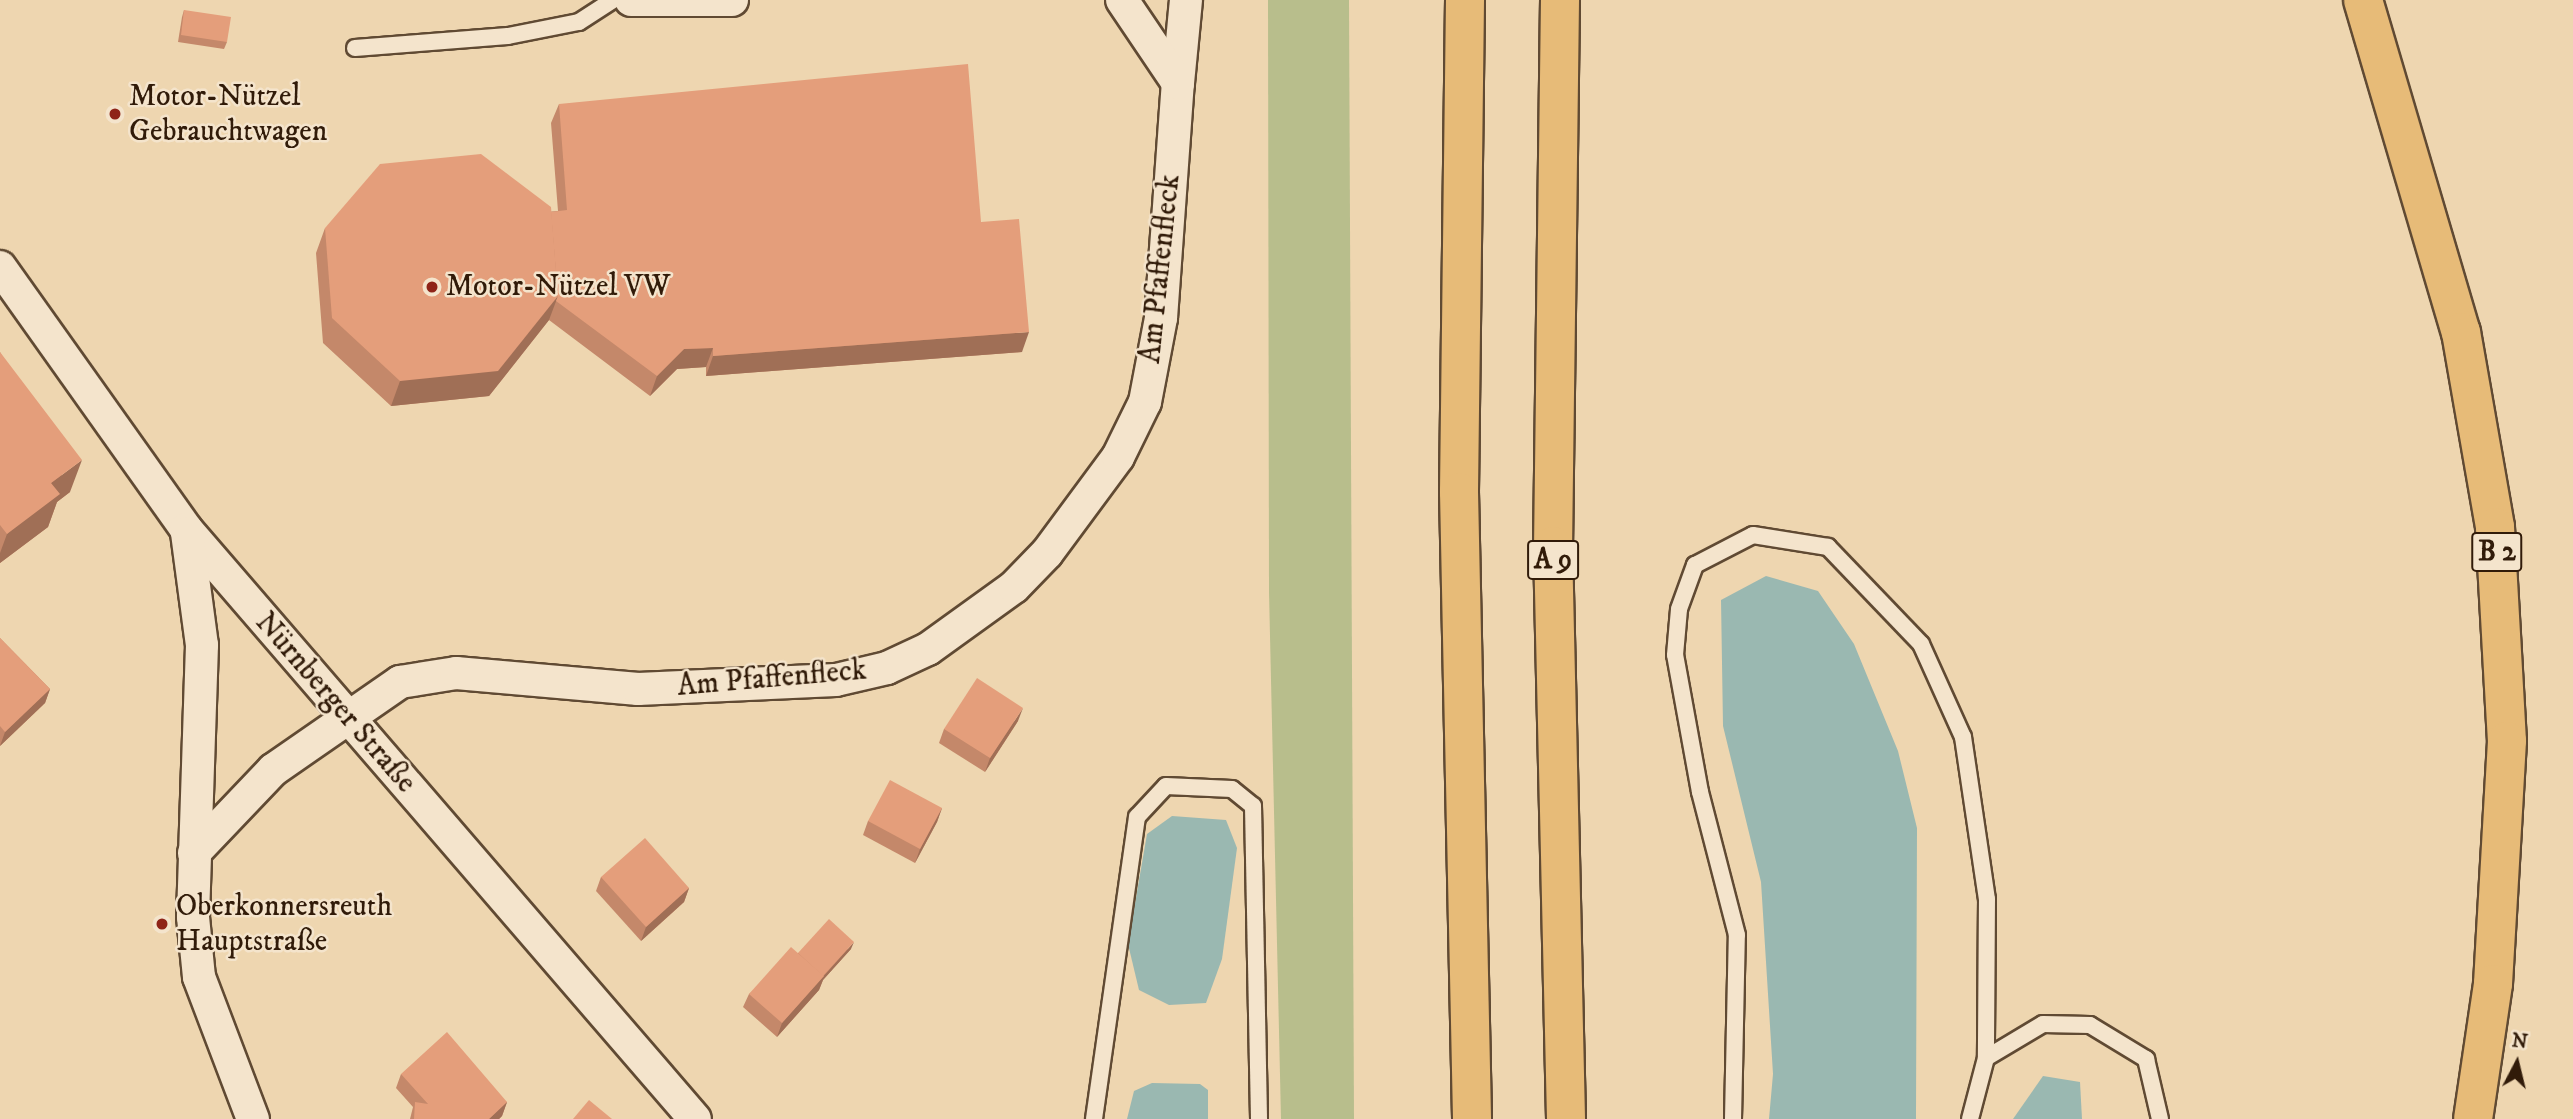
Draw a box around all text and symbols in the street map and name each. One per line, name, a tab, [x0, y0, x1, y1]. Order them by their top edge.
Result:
place label: Motor-Nützel Gebrauchtwagen	[129, 79, 327, 150]
marker: Motor-Nützel Gebrauchtwagen	[107, 106, 123, 122]
street label: Am Pfaffenfleck	[1133, 173, 1189, 365]
place label: Motor-Nützel VW	[446, 269, 670, 305]
marker: Motor-Nützel VW	[424, 279, 440, 295]
road number: B 2	[2471, 528, 2523, 576]
road number: A 9	[1527, 536, 1579, 584]
street label: Nürnberger Straße	[247, 605, 423, 801]
street label: Am Pfaffenfleck	[676, 653, 868, 705]
place label: Oberkonnersreuth Hauptstraße	[176, 889, 392, 960]
marker: Oberkonnersreuth Hauptstraße	[154, 916, 170, 932]
north arrow	[2482, 1028, 2552, 1098]
text: N	[2510, 1029, 2529, 1054]

